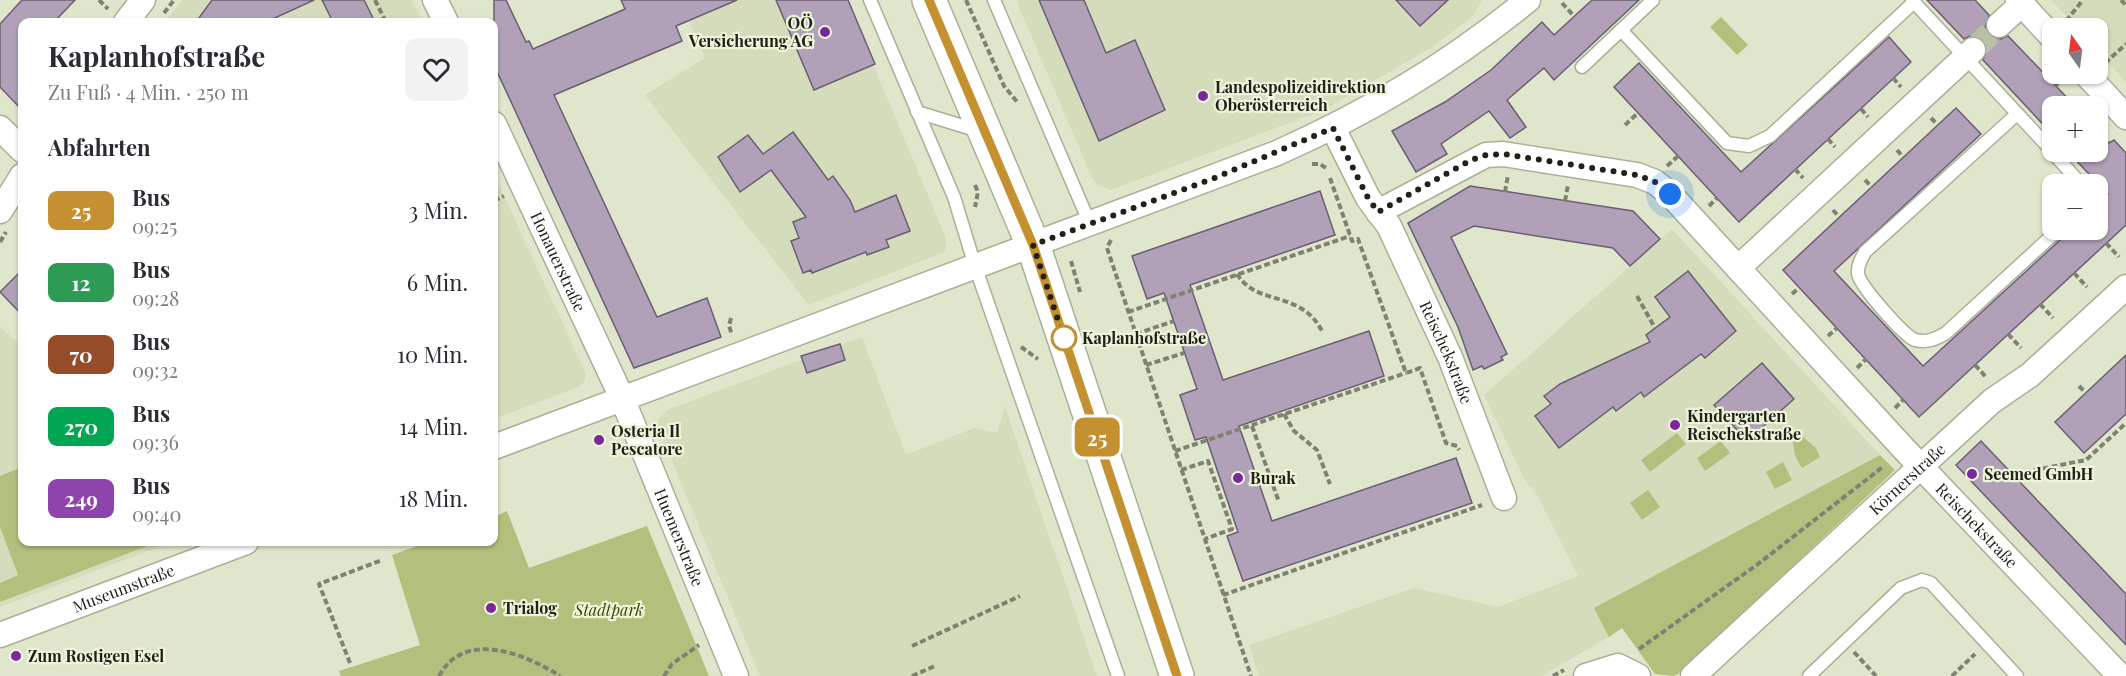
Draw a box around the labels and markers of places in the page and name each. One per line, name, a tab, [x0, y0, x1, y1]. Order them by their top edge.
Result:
place label: OÖ Versicherung AG	[688, 12, 813, 51]
marker: OÖ Versicherung AG	[818, 25, 832, 39]
place label: Landespolizeidirektion Oberösterreich	[1215, 76, 1386, 115]
marker: Landespolizeidirektion Oberösterreich	[1196, 89, 1210, 103]
marker: Kaplanhofstraße	[1051, 325, 1077, 351]
place label: Kaplanhofstraße	[1082, 327, 1206, 348]
place label: Kindergarten Reischekstraße	[1687, 405, 1801, 444]
marker: Kindergarten Reischekstraße	[1668, 418, 1682, 432]
place label: Osteria Il Pescatore	[611, 420, 683, 459]
marker: Osteria Il Pescatore	[592, 433, 606, 447]
place label: Seemed GmbH	[1984, 463, 2094, 484]
place label: Burak	[1250, 467, 1296, 488]
marker: Seemed GmbH	[1965, 467, 1979, 481]
marker: Burak	[1231, 471, 1245, 485]
place label: Trialog	[503, 597, 557, 618]
marker: Trialog	[484, 601, 498, 615]
place label: Zum Rostigen Esel	[28, 645, 164, 666]
marker: Zum Rostigen Esel	[9, 649, 23, 663]

